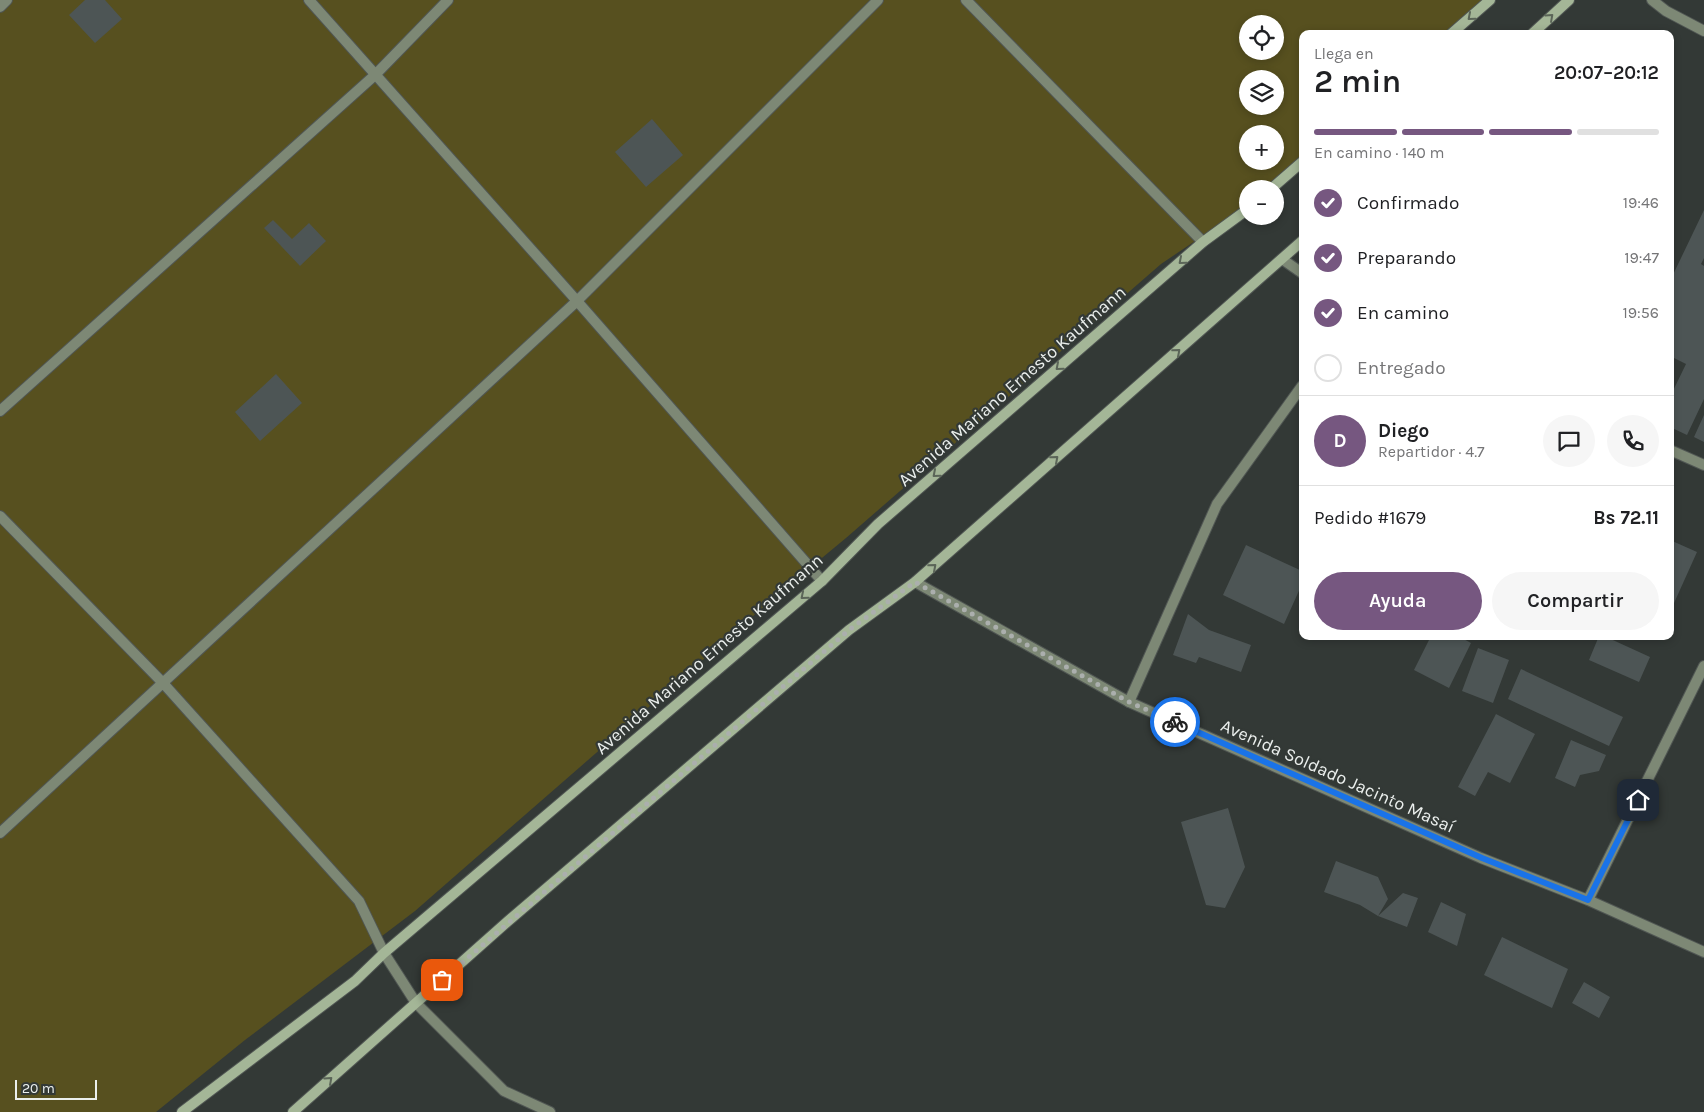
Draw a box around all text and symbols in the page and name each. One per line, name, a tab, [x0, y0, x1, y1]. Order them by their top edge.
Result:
one-way arrow	[1467, 11, 1476, 20]
one-way arrow	[1545, 14, 1554, 23]
map controls	[1239, 15, 1284, 225]
button: locate	[1239, 15, 1284, 60]
text: Llega en	[1314, 44, 1374, 63]
text: 20:07–20:12	[1554, 62, 1659, 84]
text: 2 min	[1314, 63, 1401, 100]
button: layers	[1239, 70, 1284, 115]
button: +	[1239, 125, 1284, 170]
text: En camino · 140 m	[1314, 143, 1445, 162]
button: −	[1239, 180, 1284, 225]
icon: check	[1314, 189, 1342, 217]
text: Confirmado	[1357, 192, 1459, 214]
text: 19:46	[1623, 193, 1659, 212]
icon: check	[1314, 244, 1342, 272]
text: Preparando	[1357, 247, 1456, 269]
text: 19:47	[1624, 248, 1659, 267]
one-way arrow	[1178, 255, 1187, 264]
street label: Avenida Mariano Ernesto Kaufmann	[894, 281, 1130, 491]
icon: check	[1314, 299, 1342, 327]
text: En camino	[1357, 302, 1449, 324]
text: 19:56	[1623, 303, 1659, 322]
one-way arrow	[1171, 349, 1180, 358]
text: Entregado	[1357, 357, 1446, 379]
one-way arrow	[1055, 362, 1064, 371]
button: chat	[1543, 415, 1595, 467]
button: phone	[1607, 415, 1659, 467]
text: Diego	[1378, 420, 1429, 442]
text: D	[1333, 430, 1347, 452]
text: Repartidor · 4.7	[1378, 442, 1485, 461]
one-way arrow	[1049, 456, 1058, 465]
one-way arrow	[933, 468, 942, 476]
text: Pedido #1679	[1314, 507, 1426, 529]
text: Bs 72.11	[1593, 507, 1659, 529]
street label: Avenida Mariano Ernesto Kaufmann	[591, 549, 827, 759]
one-way arrow	[927, 564, 936, 573]
button: Ayuda	[1314, 572, 1482, 630]
button: Compartir	[1492, 572, 1659, 630]
one-way arrow	[801, 590, 810, 598]
courier	[1150, 697, 1200, 747]
icon: bike	[1161, 708, 1189, 736]
street label: Avenida Soldado Jacinto Masaí	[1218, 714, 1459, 838]
pin	[1617, 779, 1659, 821]
icon: home	[1624, 786, 1652, 814]
pin	[421, 959, 463, 1001]
icon: bag	[428, 966, 456, 994]
one-way arrow	[324, 1076, 333, 1085]
scale bar	[15, 1077, 98, 1100]
text: 20 m	[22, 1080, 55, 1097]

